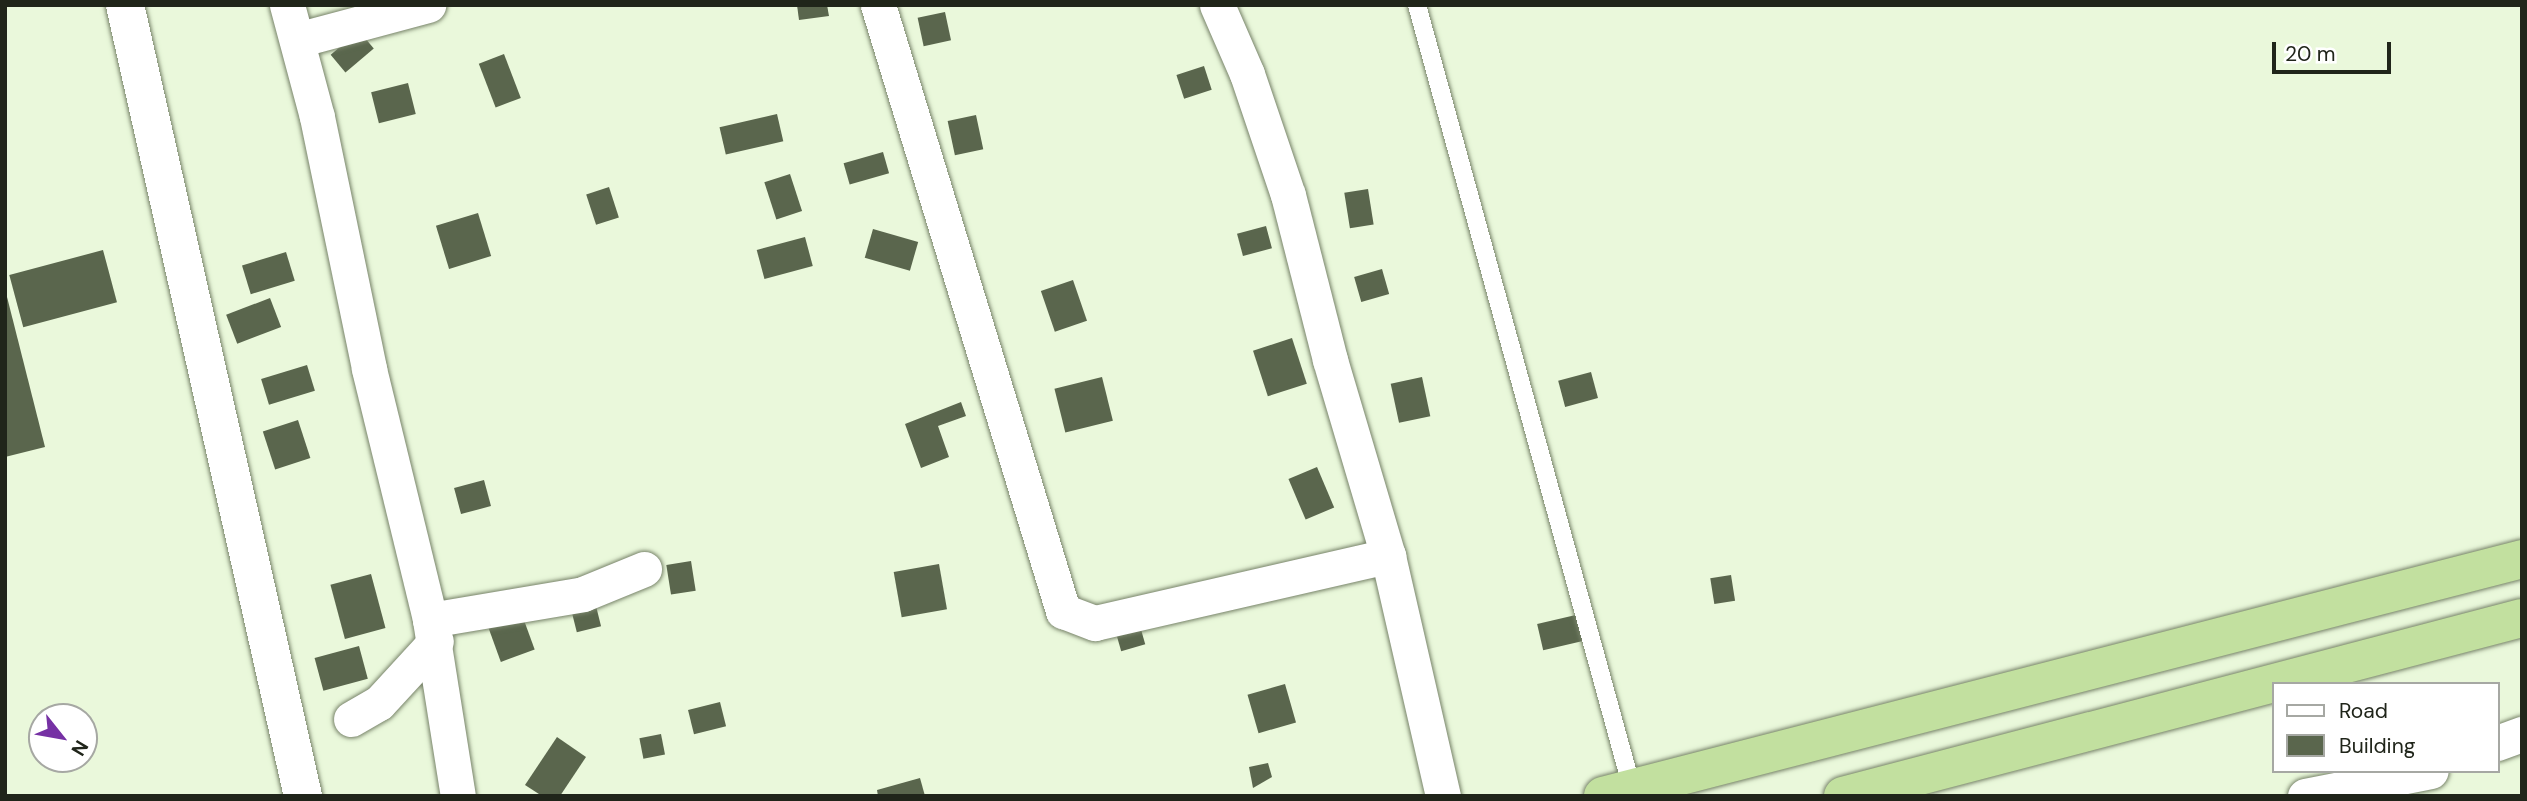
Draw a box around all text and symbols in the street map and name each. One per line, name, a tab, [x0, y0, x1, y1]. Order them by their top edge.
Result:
scale bar	[2275, 28, 2394, 72]
text: 20 m	[2285, 40, 2336, 68]
legend	[2272, 682, 2499, 773]
text: Road	[2339, 697, 2388, 725]
north arrow	[28, 703, 98, 773]
text: Building	[2339, 732, 2415, 760]
text: N	[65, 736, 94, 760]

